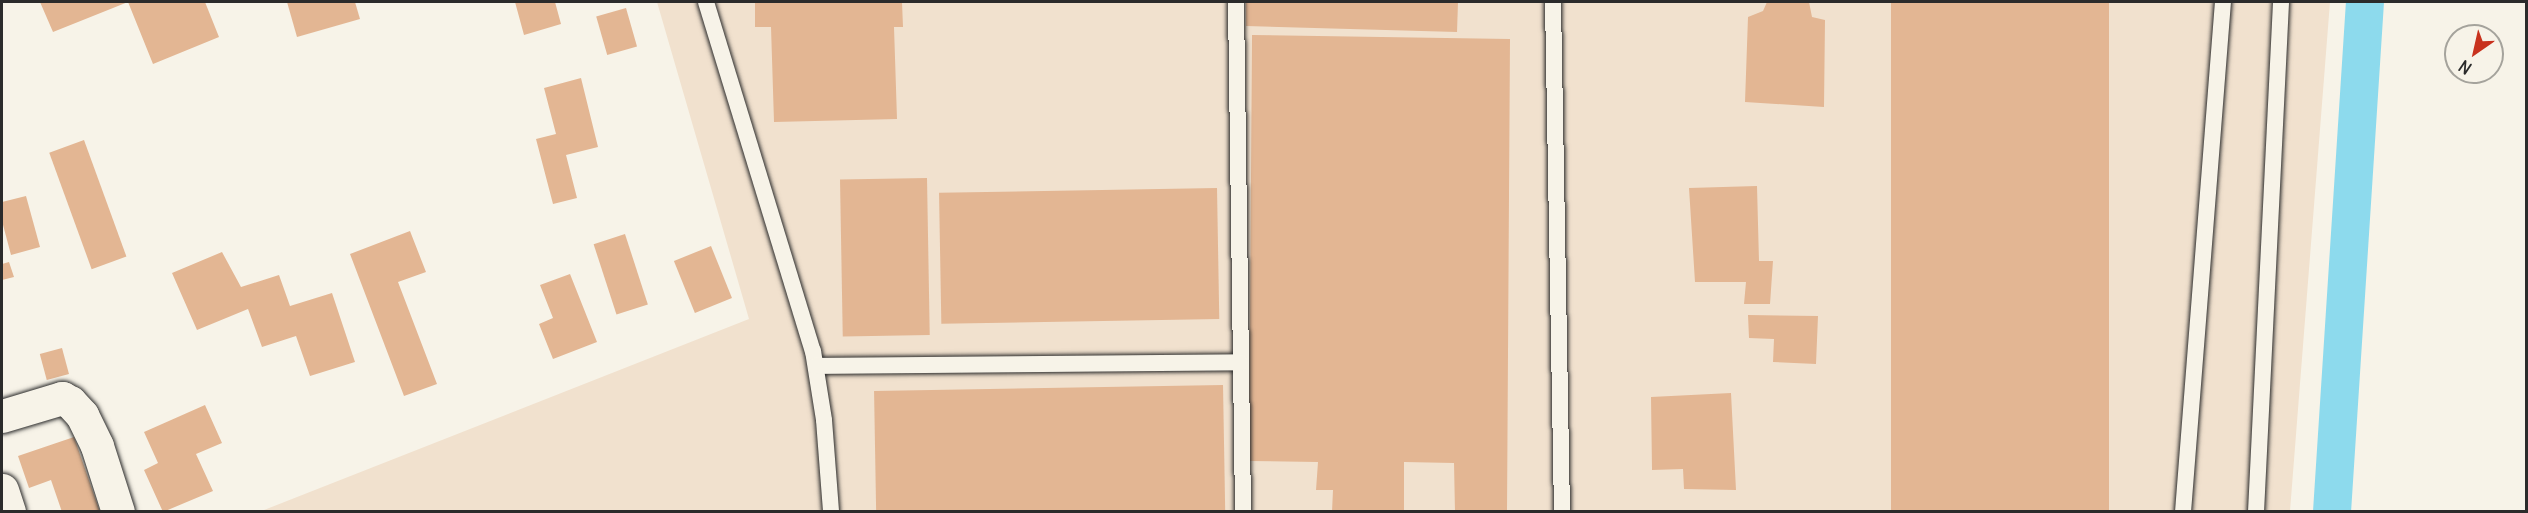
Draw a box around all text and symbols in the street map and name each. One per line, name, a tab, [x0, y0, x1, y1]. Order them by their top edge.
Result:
north arrow	[2444, 24, 2504, 84]
text: N	[2455, 56, 2475, 79]

